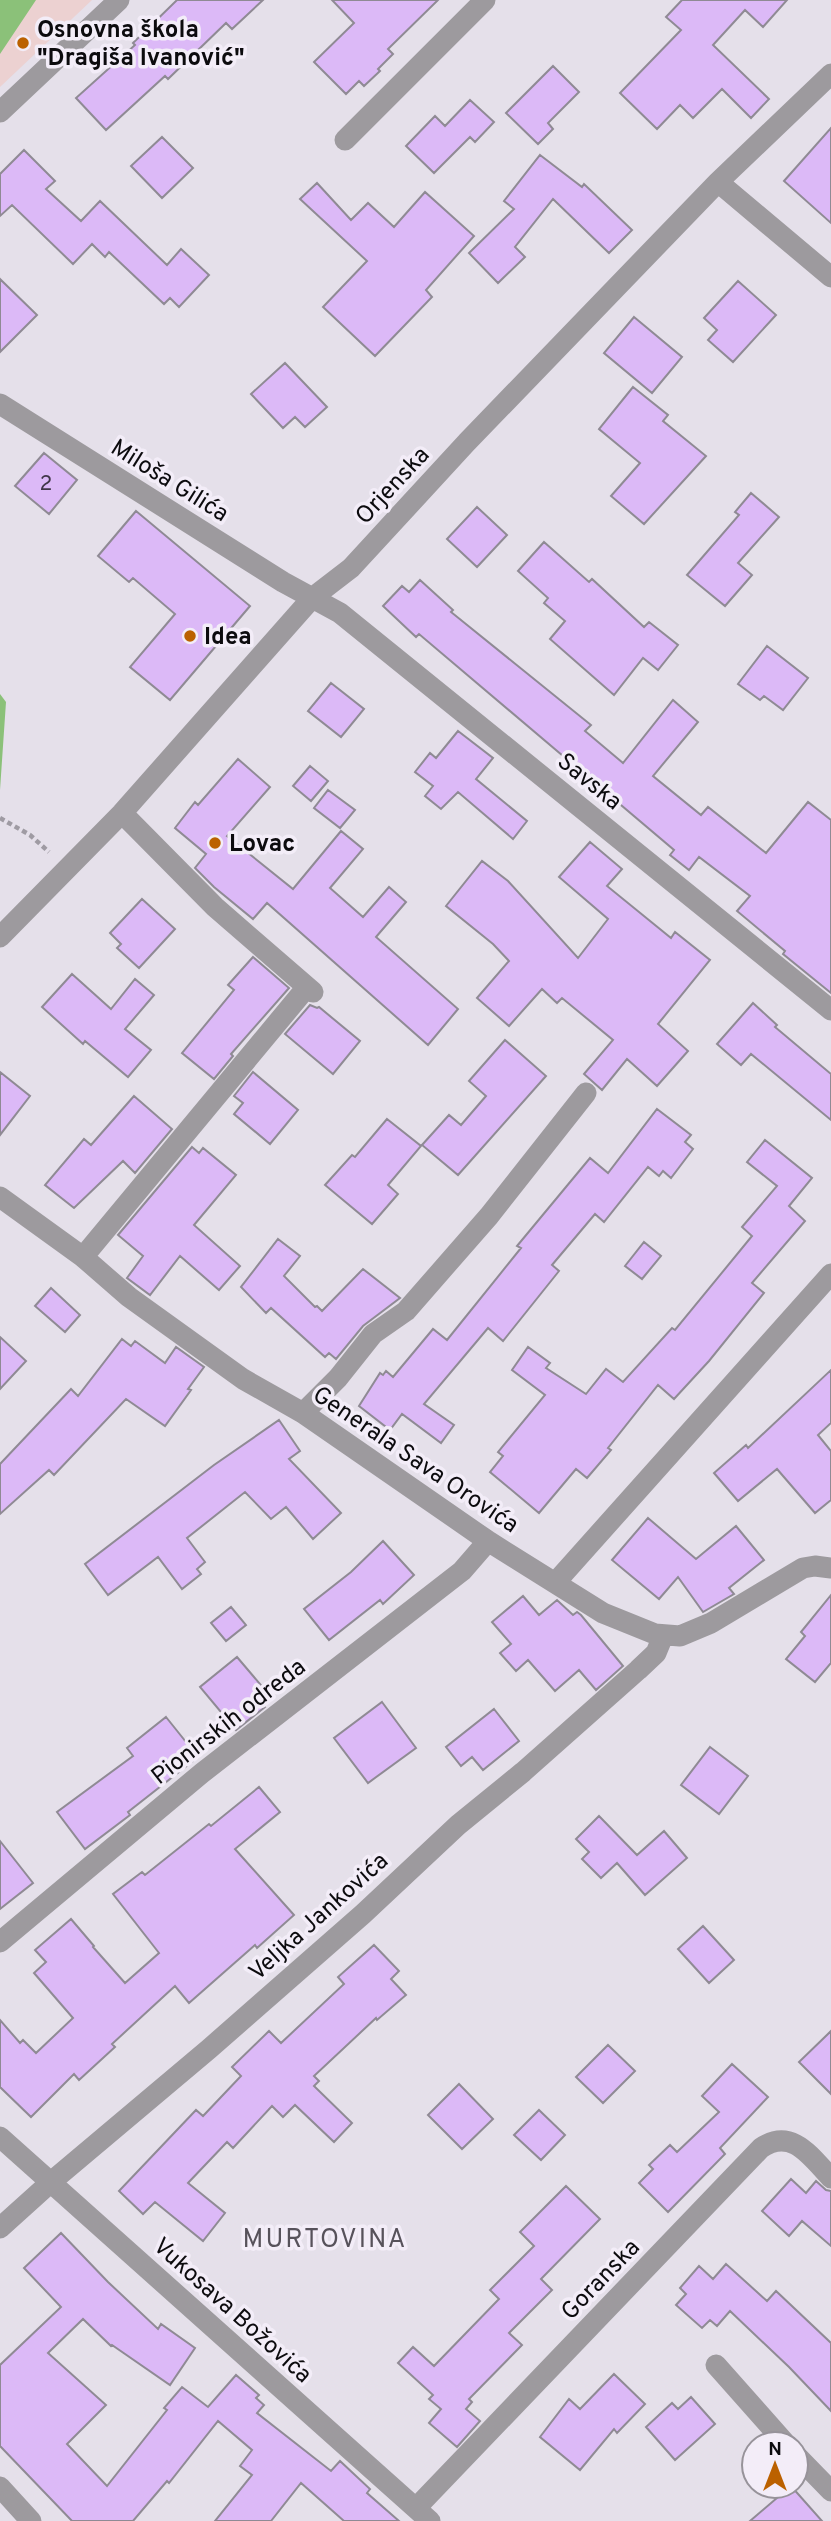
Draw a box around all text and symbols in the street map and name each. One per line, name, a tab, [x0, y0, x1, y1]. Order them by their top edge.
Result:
place label: Osnovna škola "Dragiša Ivanović"	[37, 16, 245, 74]
marker: Osnovna škola "Dragiša Ivanović"	[15, 35, 31, 51]
street label: Miloša Gilića	[104, 434, 233, 530]
street label: Orjenska	[350, 441, 437, 532]
house number: 2	[40, 471, 52, 498]
place label: Idea	[204, 623, 252, 653]
marker: Idea	[182, 628, 198, 644]
street label: Savska	[550, 747, 627, 818]
place label: Lovac	[229, 830, 295, 860]
marker: Lovac	[207, 835, 223, 851]
street label: Generala Sava Orovića	[306, 1381, 524, 1541]
street label: Pionirskih odreda	[146, 1653, 313, 1792]
street label: Veljka Jankovića	[243, 1847, 395, 1988]
district label: MURTOVINA	[243, 2224, 407, 2257]
street label: Vukosava Božovića	[146, 2232, 317, 2391]
street label: Goranska	[556, 2234, 647, 2327]
north arrow	[740, 2430, 810, 2500]
text: N	[768, 2438, 782, 2462]

